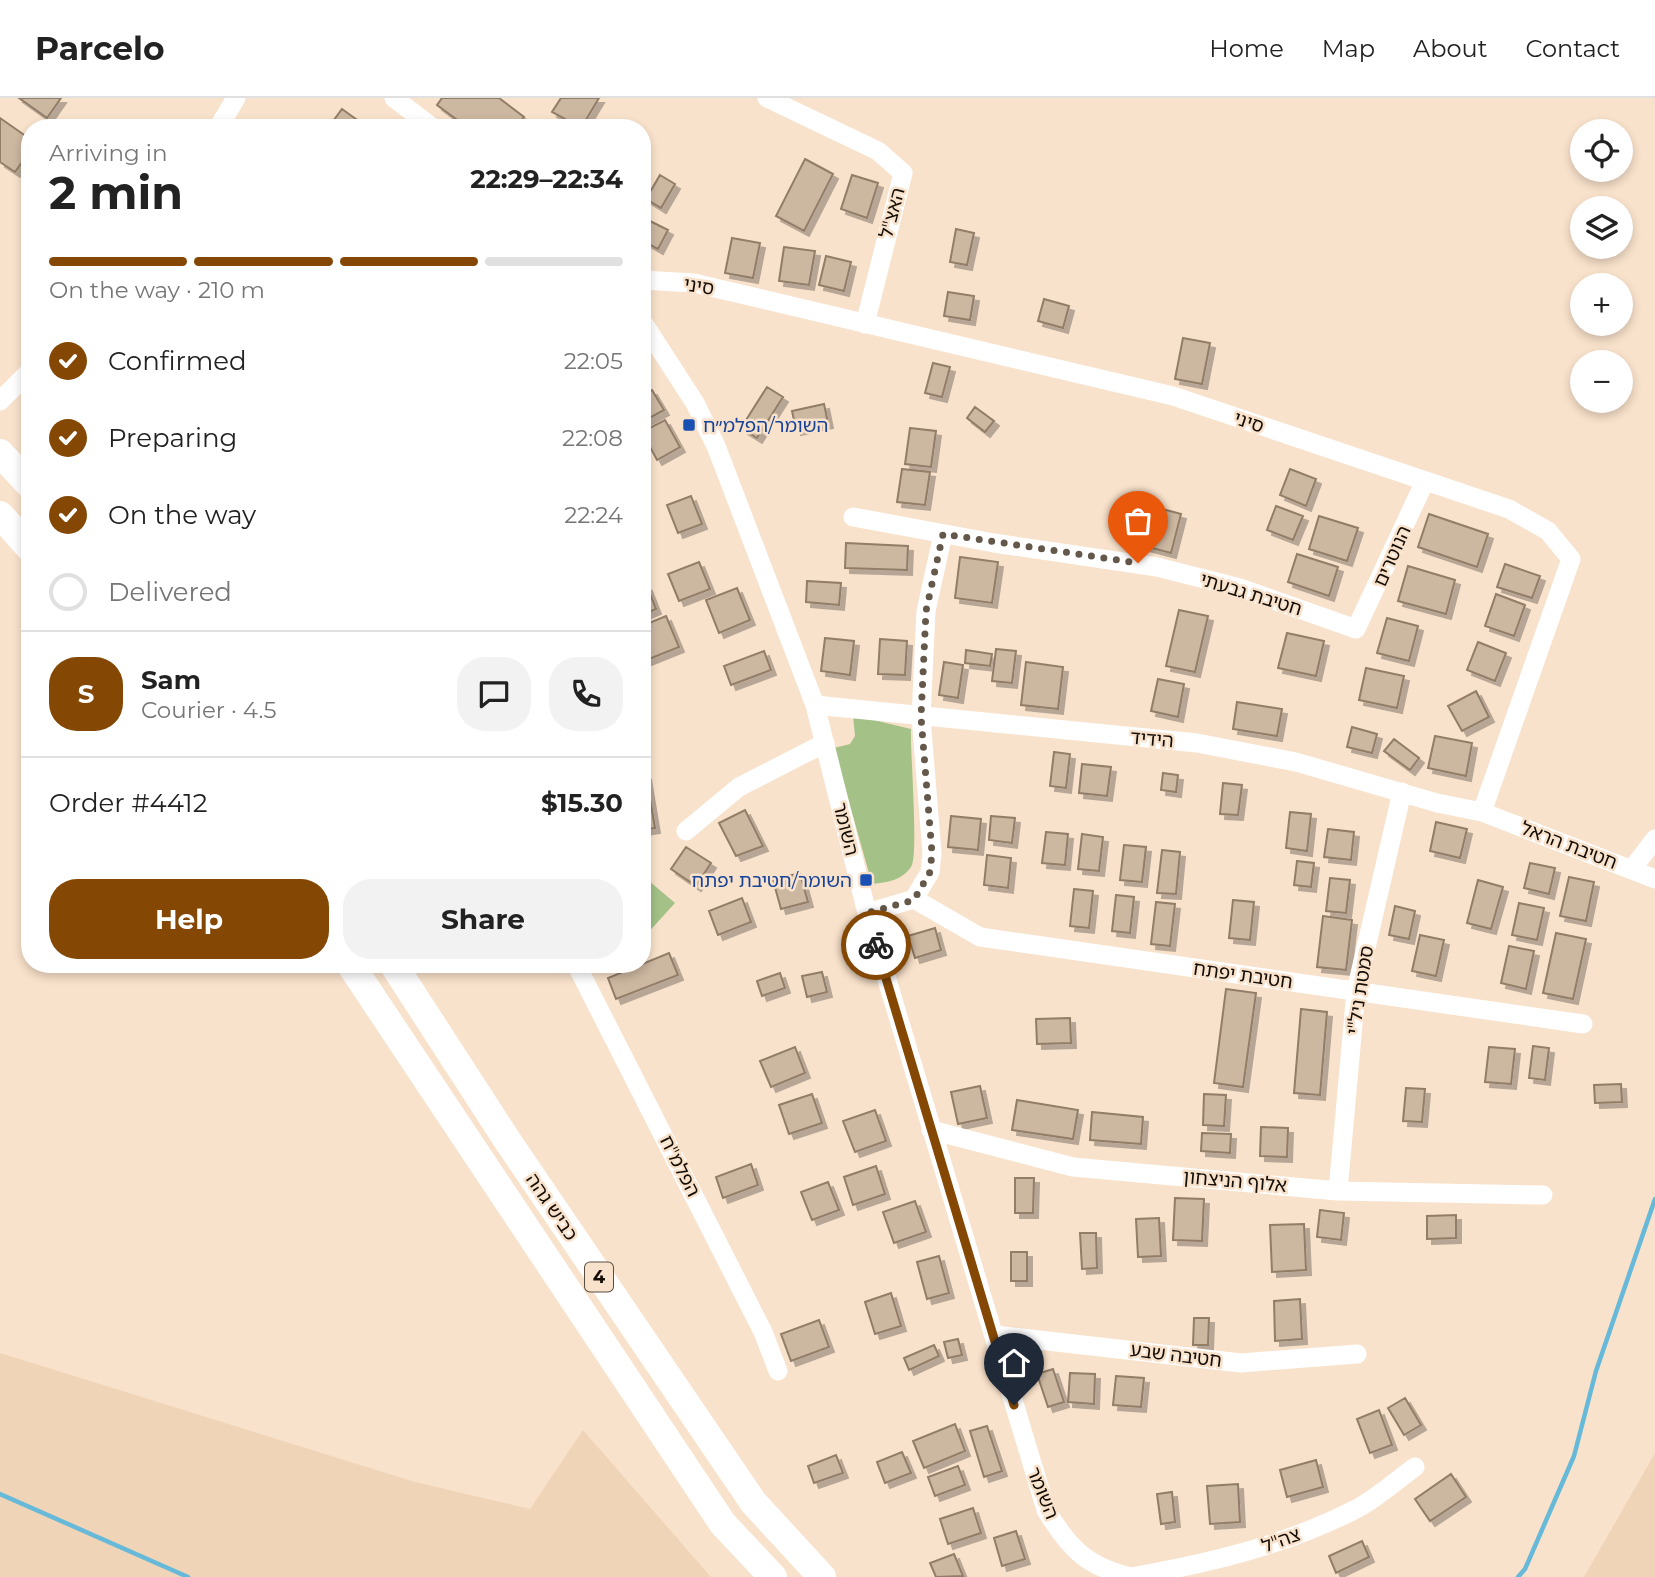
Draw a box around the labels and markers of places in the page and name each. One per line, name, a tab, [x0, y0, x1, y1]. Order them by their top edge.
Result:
place label: השומר/הפלמ״ח	[703, 414, 829, 437]
marker: השומר/הפלמ״ח	[681, 417, 697, 433]
pin	[1108, 491, 1168, 563]
place label: השומר/חטיבת יפתח	[692, 869, 852, 892]
marker: השומר/חטיבת יפתח	[858, 872, 874, 888]
pin	[984, 1333, 1044, 1405]

